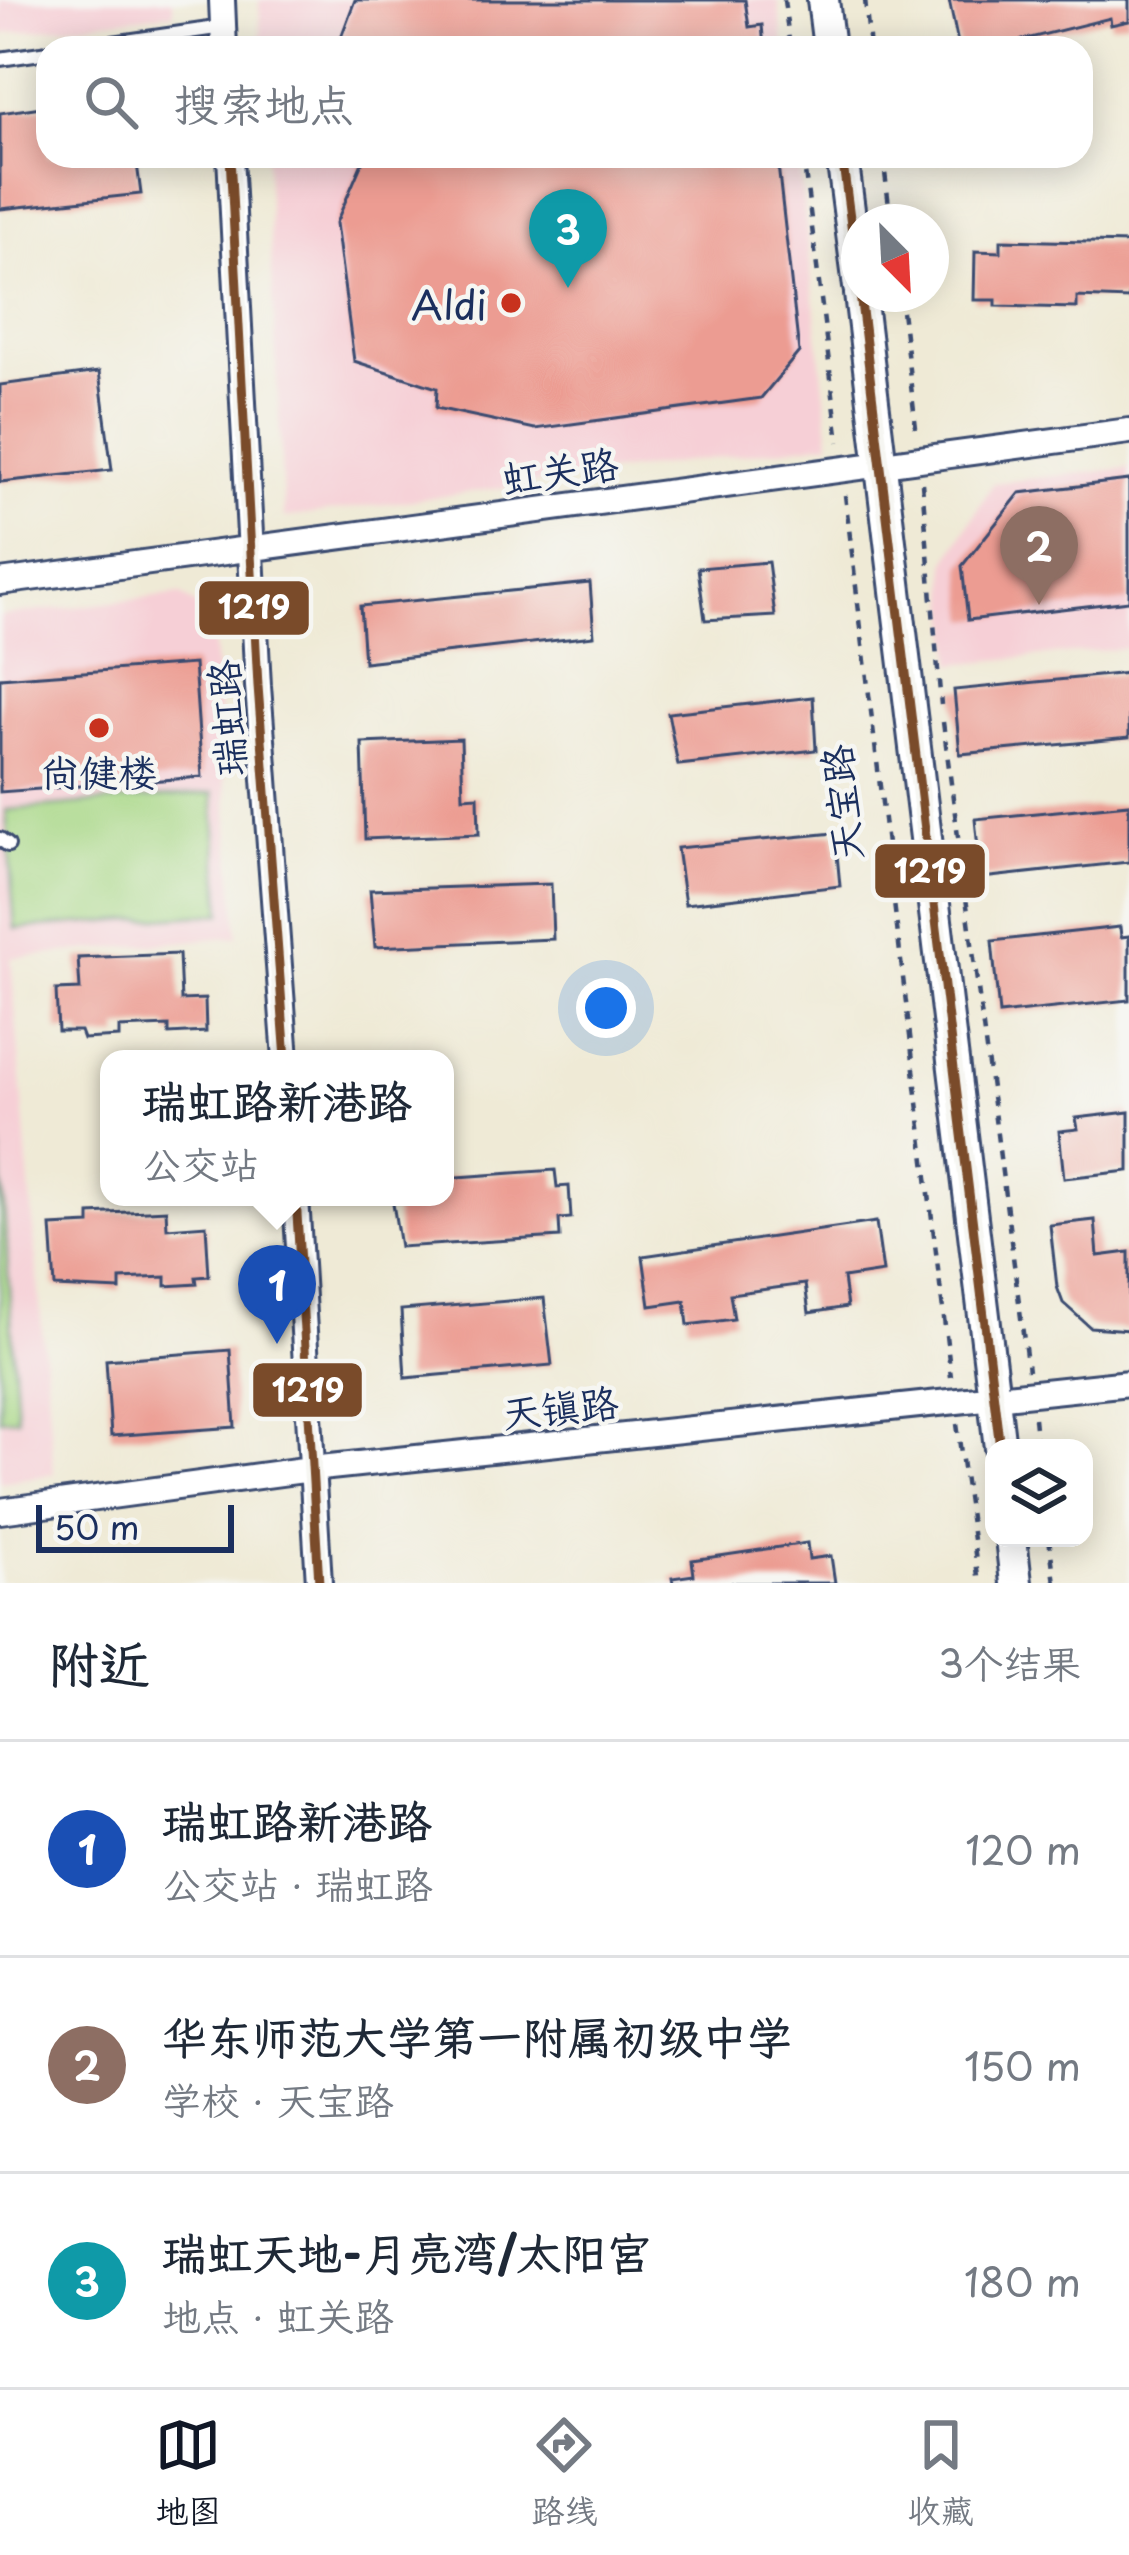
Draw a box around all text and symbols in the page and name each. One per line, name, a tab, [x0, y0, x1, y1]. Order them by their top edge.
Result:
search box	[36, 36, 1093, 168]
text: 搜索地点	[174, 68, 354, 136]
icon: search	[78, 69, 144, 135]
pin: 3	[529, 189, 607, 288]
north arrow	[841, 204, 949, 312]
place label: Aldi	[411, 274, 487, 333]
marker: Aldi	[498, 290, 524, 316]
street label: 虹关路	[498, 432, 622, 506]
pin: 2	[1000, 506, 1078, 605]
line badge: 1219	[197, 579, 311, 637]
text: 1219	[217, 580, 291, 630]
street label: 瑞虹路	[191, 658, 259, 778]
marker: 尚健楼	[86, 715, 112, 741]
place label: 尚健楼	[40, 741, 158, 800]
street label: 天宝路	[805, 742, 875, 864]
line badge: 1219	[873, 842, 987, 900]
text: 1219	[893, 844, 967, 894]
your location	[576, 978, 636, 1038]
popup	[100, 1050, 454, 1206]
text: 瑞虹路新港路	[142, 1065, 412, 1133]
text: 公交站	[142, 1133, 259, 1192]
pin: 1	[238, 1245, 316, 1344]
line badge: 1219	[251, 1361, 364, 1419]
text: 1219	[271, 1363, 345, 1413]
street label: 天镇路	[499, 1371, 621, 1441]
map controls	[985, 1439, 1093, 1547]
button: layers	[985, 1439, 1093, 1547]
scale bar	[36, 1499, 234, 1552]
text: 50 m	[54, 1501, 140, 1551]
text: 附近	[48, 1623, 150, 1700]
text: 3个结果	[938, 1632, 1081, 1691]
text: 瑞虹路新港路	[162, 1785, 432, 1853]
text: 1	[78, 1819, 96, 1878]
text: 120 m	[965, 1819, 1081, 1878]
text: 公交站 · 瑞虹路	[162, 1853, 433, 1912]
text: 华东师范大学第一附属初级中学	[162, 2001, 792, 2069]
text: 2	[73, 2035, 101, 2094]
text: 150 m	[964, 2035, 1081, 2094]
text: 学校 · 天宝路	[162, 2069, 394, 2128]
text: 瑞虹天地-月亮湾/太阳宫	[162, 2217, 652, 2285]
text: 3	[74, 2251, 100, 2310]
text: 180 m	[964, 2251, 1081, 2310]
text: 地点 · 虹关路	[162, 2285, 394, 2344]
tab: 地图	[155, 2412, 221, 2534]
tab: 路线	[531, 2412, 597, 2534]
tab: 收藏	[908, 2412, 974, 2534]

